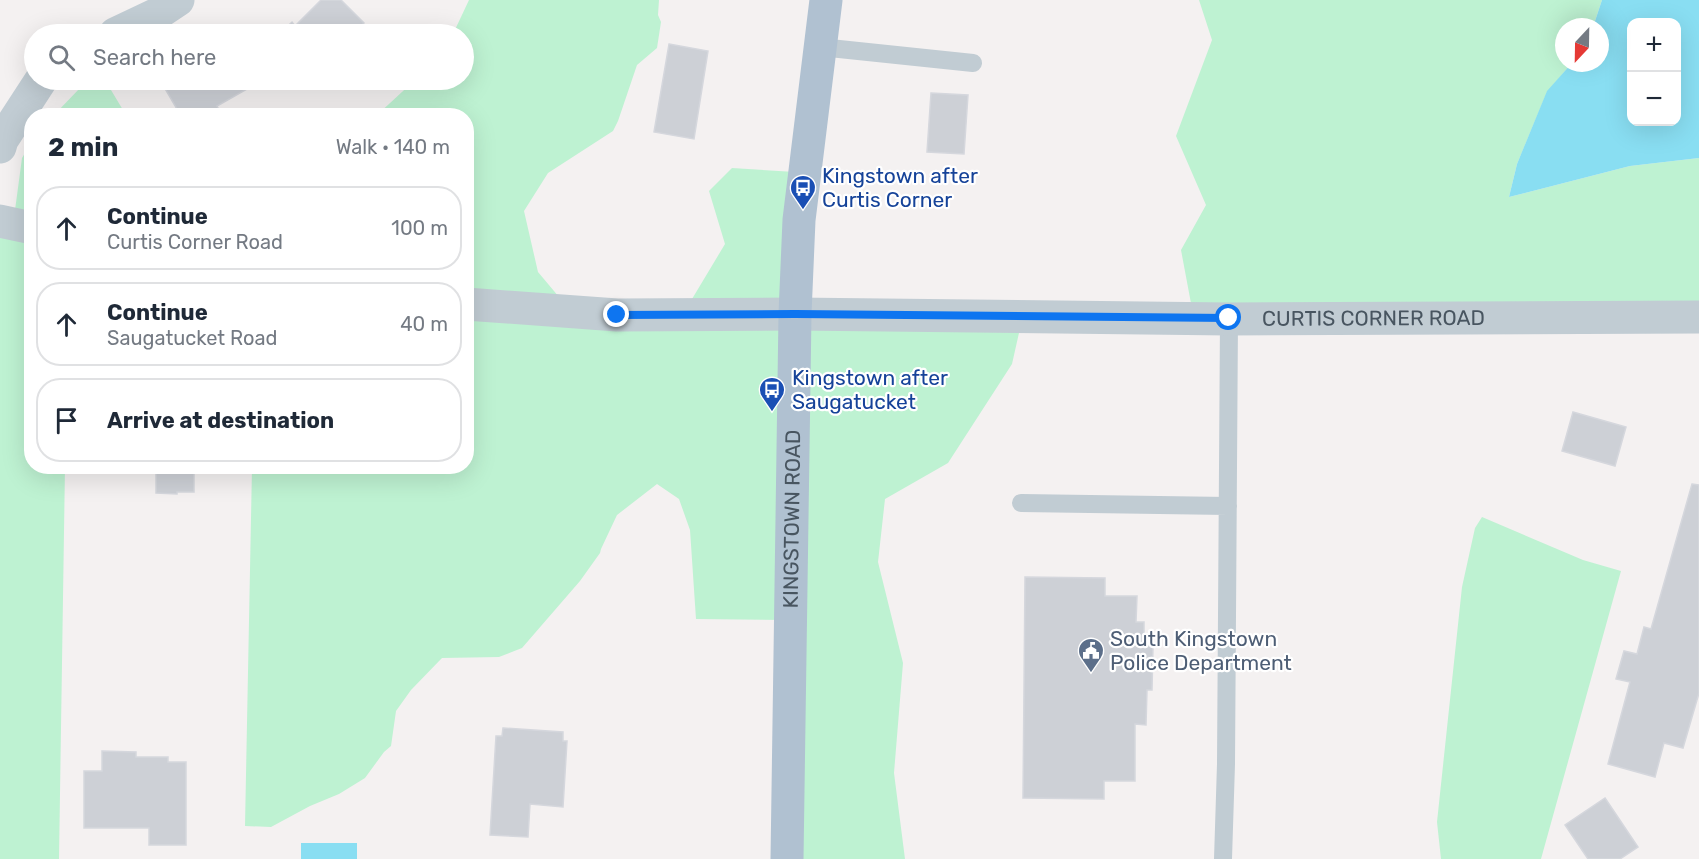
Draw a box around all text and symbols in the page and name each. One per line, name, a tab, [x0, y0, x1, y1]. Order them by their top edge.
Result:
north arrow	[1555, 18, 1609, 72]
map controls	[1627, 18, 1681, 126]
button: +	[1627, 18, 1681, 72]
search box	[24, 24, 474, 90]
icon: search	[45, 41, 78, 74]
text: Search here	[93, 44, 216, 71]
button: −	[1627, 72, 1681, 126]
text: 2 min	[48, 132, 118, 163]
text: Walk · 140 m	[336, 135, 450, 159]
place label: Kingstown after Curtis Corner	[822, 163, 978, 212]
bus stop icon: Kingstown after Curtis Corner	[788, 173, 818, 211]
text: Continue	[107, 203, 208, 230]
icon: ahead	[50, 212, 83, 245]
text: 100 m	[391, 216, 448, 240]
text: Curtis Corner Road	[107, 230, 283, 254]
text: Continue	[107, 299, 208, 326]
route end	[603, 301, 629, 327]
route start	[1215, 304, 1241, 330]
street label: CURTIS CORNER ROAD	[1262, 305, 1485, 331]
icon: ahead	[50, 308, 83, 341]
text: 40 m	[400, 312, 448, 336]
text: Saugatucket Road	[107, 326, 277, 350]
place label: Kingstown after Saugatucket	[792, 365, 948, 414]
bus stop icon: Kingstown after Saugatucket	[757, 375, 787, 413]
icon: arrive	[50, 404, 83, 437]
text: Arrive at destination	[107, 407, 334, 434]
street label: KINGSTOWN ROAD	[778, 429, 805, 609]
place label: South Kingstown Police Department	[1110, 626, 1292, 675]
public building icon: South Kingstown Police Department	[1076, 636, 1106, 674]

